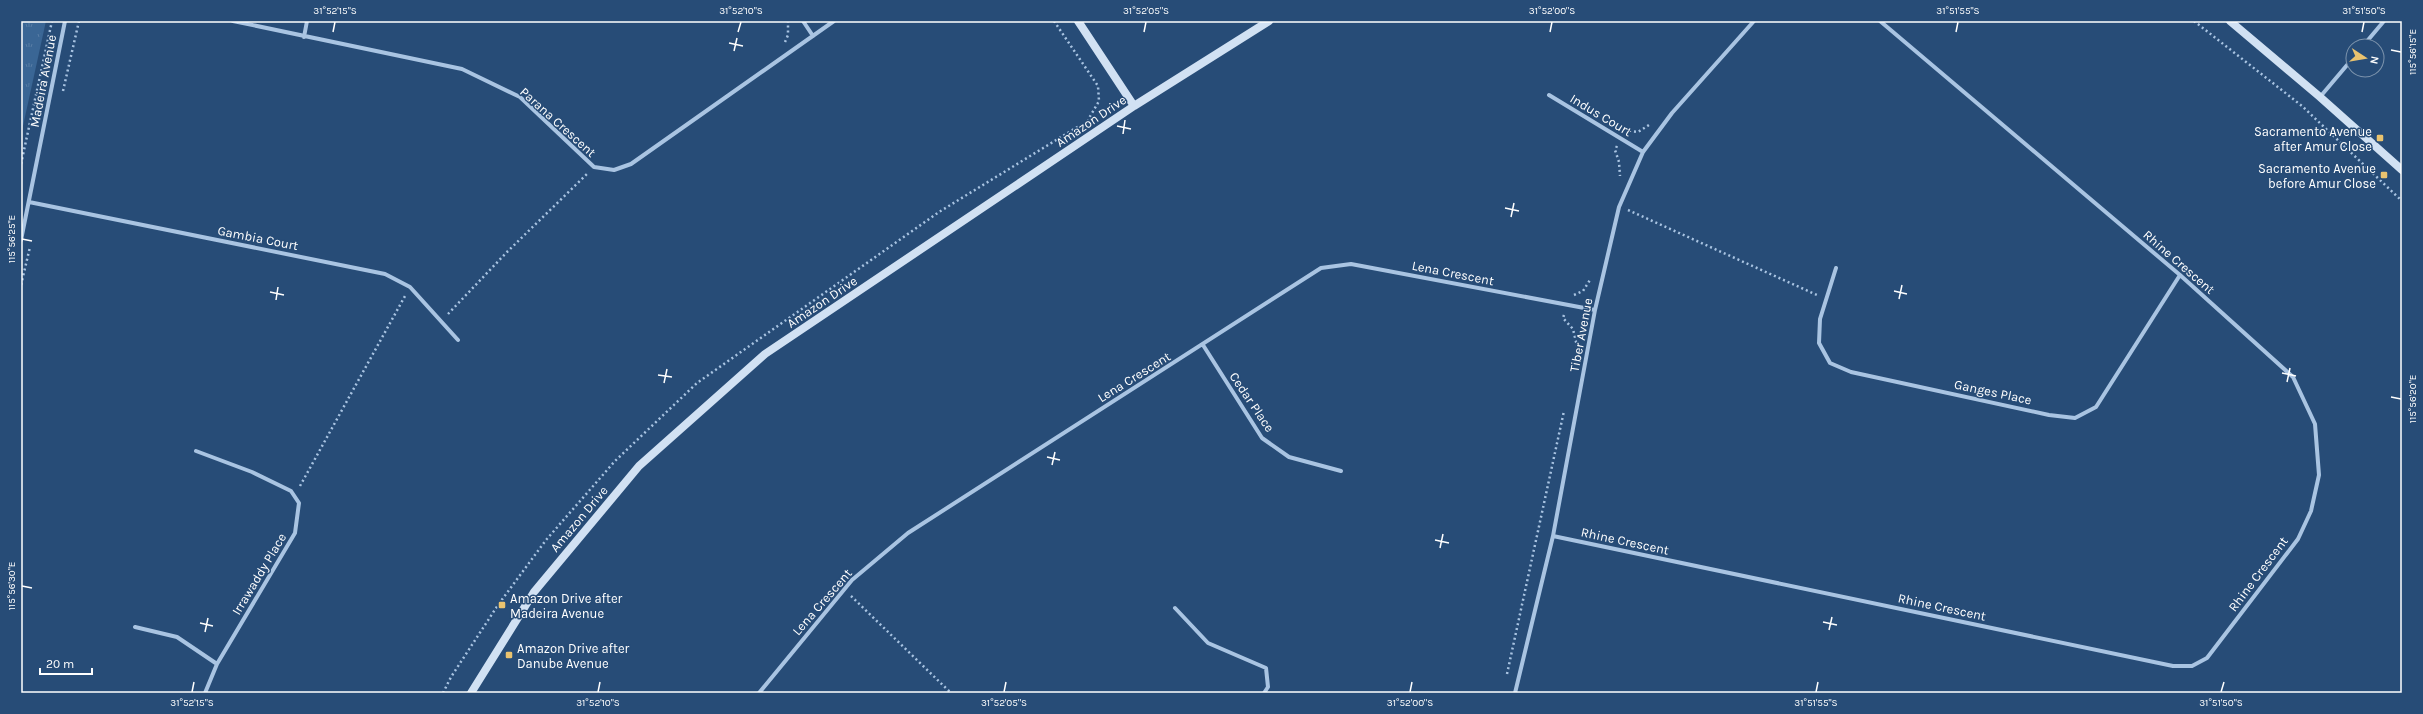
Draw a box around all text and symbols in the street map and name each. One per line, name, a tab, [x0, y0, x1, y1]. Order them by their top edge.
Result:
text: 31°52'15"S	[313, 5, 357, 17]
text: 31°52'10"S	[719, 5, 763, 17]
text: 31°52'05"S	[1123, 5, 1169, 17]
text: 31°52'00"S	[1529, 5, 1575, 17]
text: 31°51'55"S	[1936, 5, 1980, 17]
text: 31°51'50"S	[2342, 5, 2386, 17]
text: 115°56'15"E	[2407, 29, 2419, 75]
street label: Madeira Avenue	[27, 33, 59, 129]
north arrow	[2345, 38, 2385, 78]
text: N	[2367, 55, 2381, 65]
street label: Parana Crescent	[517, 84, 599, 160]
street label: Indus Court	[1567, 91, 1635, 139]
street label: Amazon Drive	[1053, 92, 1129, 150]
place label: Sacramento Avenue after Amur Close	[2254, 124, 2372, 154]
marker: Sacramento Avenue after Amur Close	[2375, 133, 2385, 143]
place label: Sacramento Avenue before Amur Close	[2258, 161, 2376, 191]
marker: Sacramento Avenue before Amur Close	[2379, 170, 2389, 180]
text: 115°56'25"E	[6, 215, 18, 263]
street label: Gambia Court	[216, 223, 300, 253]
street label: Rhine Crescent	[2140, 227, 2218, 297]
street label: Lena Crescent	[1411, 258, 1495, 288]
street label: Amazon Drive	[784, 273, 860, 331]
street label: Tiber Avenue	[1566, 296, 1596, 373]
street label: Lena Crescent	[1095, 349, 1173, 405]
street label: Cedar Place	[1227, 369, 1278, 435]
text: 115°56'20"E	[2407, 375, 2419, 423]
street label: Ganges Place	[1953, 376, 2033, 408]
street label: Amazon Drive	[547, 483, 611, 555]
street label: Rhine Crescent	[1580, 524, 1670, 558]
street label: Irrawaddy Place	[229, 530, 289, 618]
street label: Rhine Crescent	[2225, 534, 2291, 614]
text: 115°56'30"E	[6, 562, 18, 610]
street label: Lena Crescent	[789, 566, 855, 638]
street label: Rhine Crescent	[1897, 590, 1987, 624]
place label: Amazon Drive after Madeira Avenue	[510, 591, 623, 621]
marker: Amazon Drive after Madeira Avenue	[497, 600, 507, 610]
place label: Amazon Drive after Danube Avenue	[517, 641, 630, 671]
scale bar	[40, 650, 92, 676]
marker: Amazon Drive after Danube Avenue	[504, 650, 514, 660]
text: 20 m	[46, 657, 74, 671]
text: 31°52'15"S	[170, 697, 214, 709]
text: 31°52'10"S	[576, 697, 620, 709]
text: 31°52'05"S	[981, 697, 1027, 709]
text: 31°52'00"S	[1387, 697, 1433, 709]
text: 31°51'55"S	[1794, 697, 1838, 709]
text: 31°51'50"S	[2199, 697, 2243, 709]

